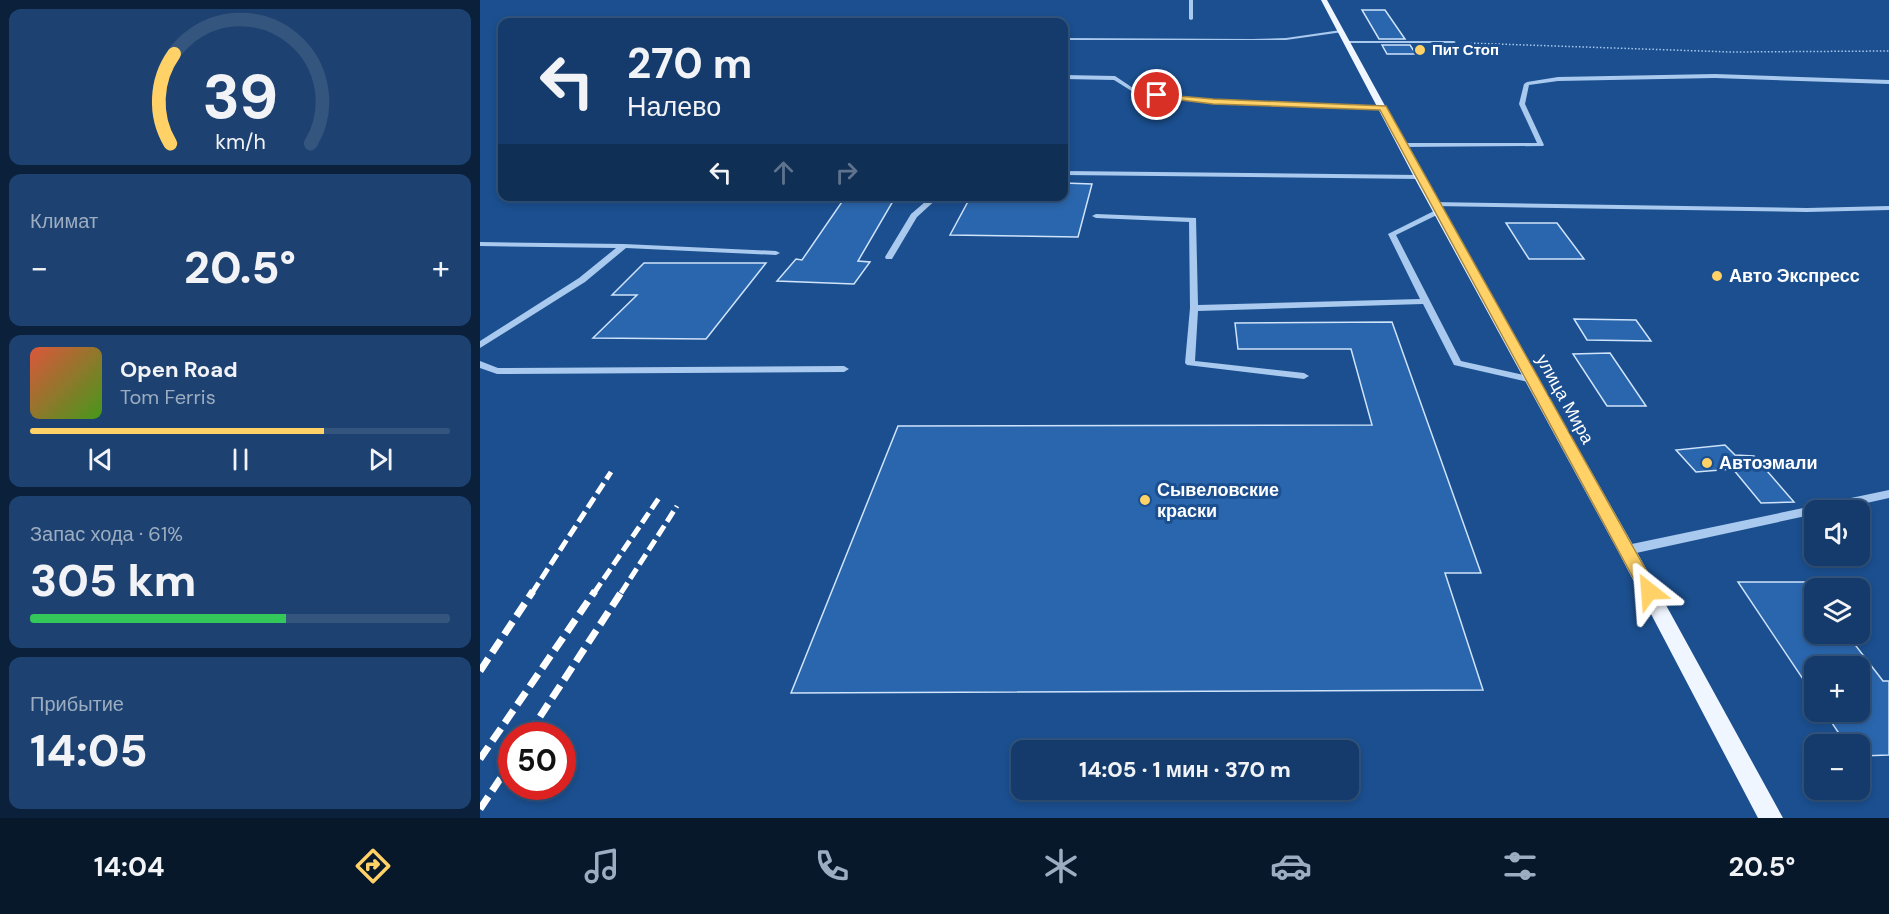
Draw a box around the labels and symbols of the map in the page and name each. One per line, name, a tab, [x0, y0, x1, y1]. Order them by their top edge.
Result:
place label: Пит Стоп	[1432, 40, 1499, 60]
marker: Пит Стоп	[1413, 43, 1427, 57]
pin	[1131, 69, 1182, 120]
place label: Авто Экспресс	[1729, 264, 1860, 288]
marker: Авто Экспресс	[1710, 269, 1724, 283]
street label: улица Мира	[1530, 350, 1600, 449]
place label: Автоэмали	[1719, 451, 1817, 475]
marker: Автоэмали	[1700, 456, 1714, 470]
place label: Сывеловские краски	[1157, 478, 1279, 523]
marker: Сывеловские краски	[1138, 493, 1152, 507]
position arrow	[1617, 559, 1681, 623]
speed limit sign: 50	[498, 722, 576, 800]

